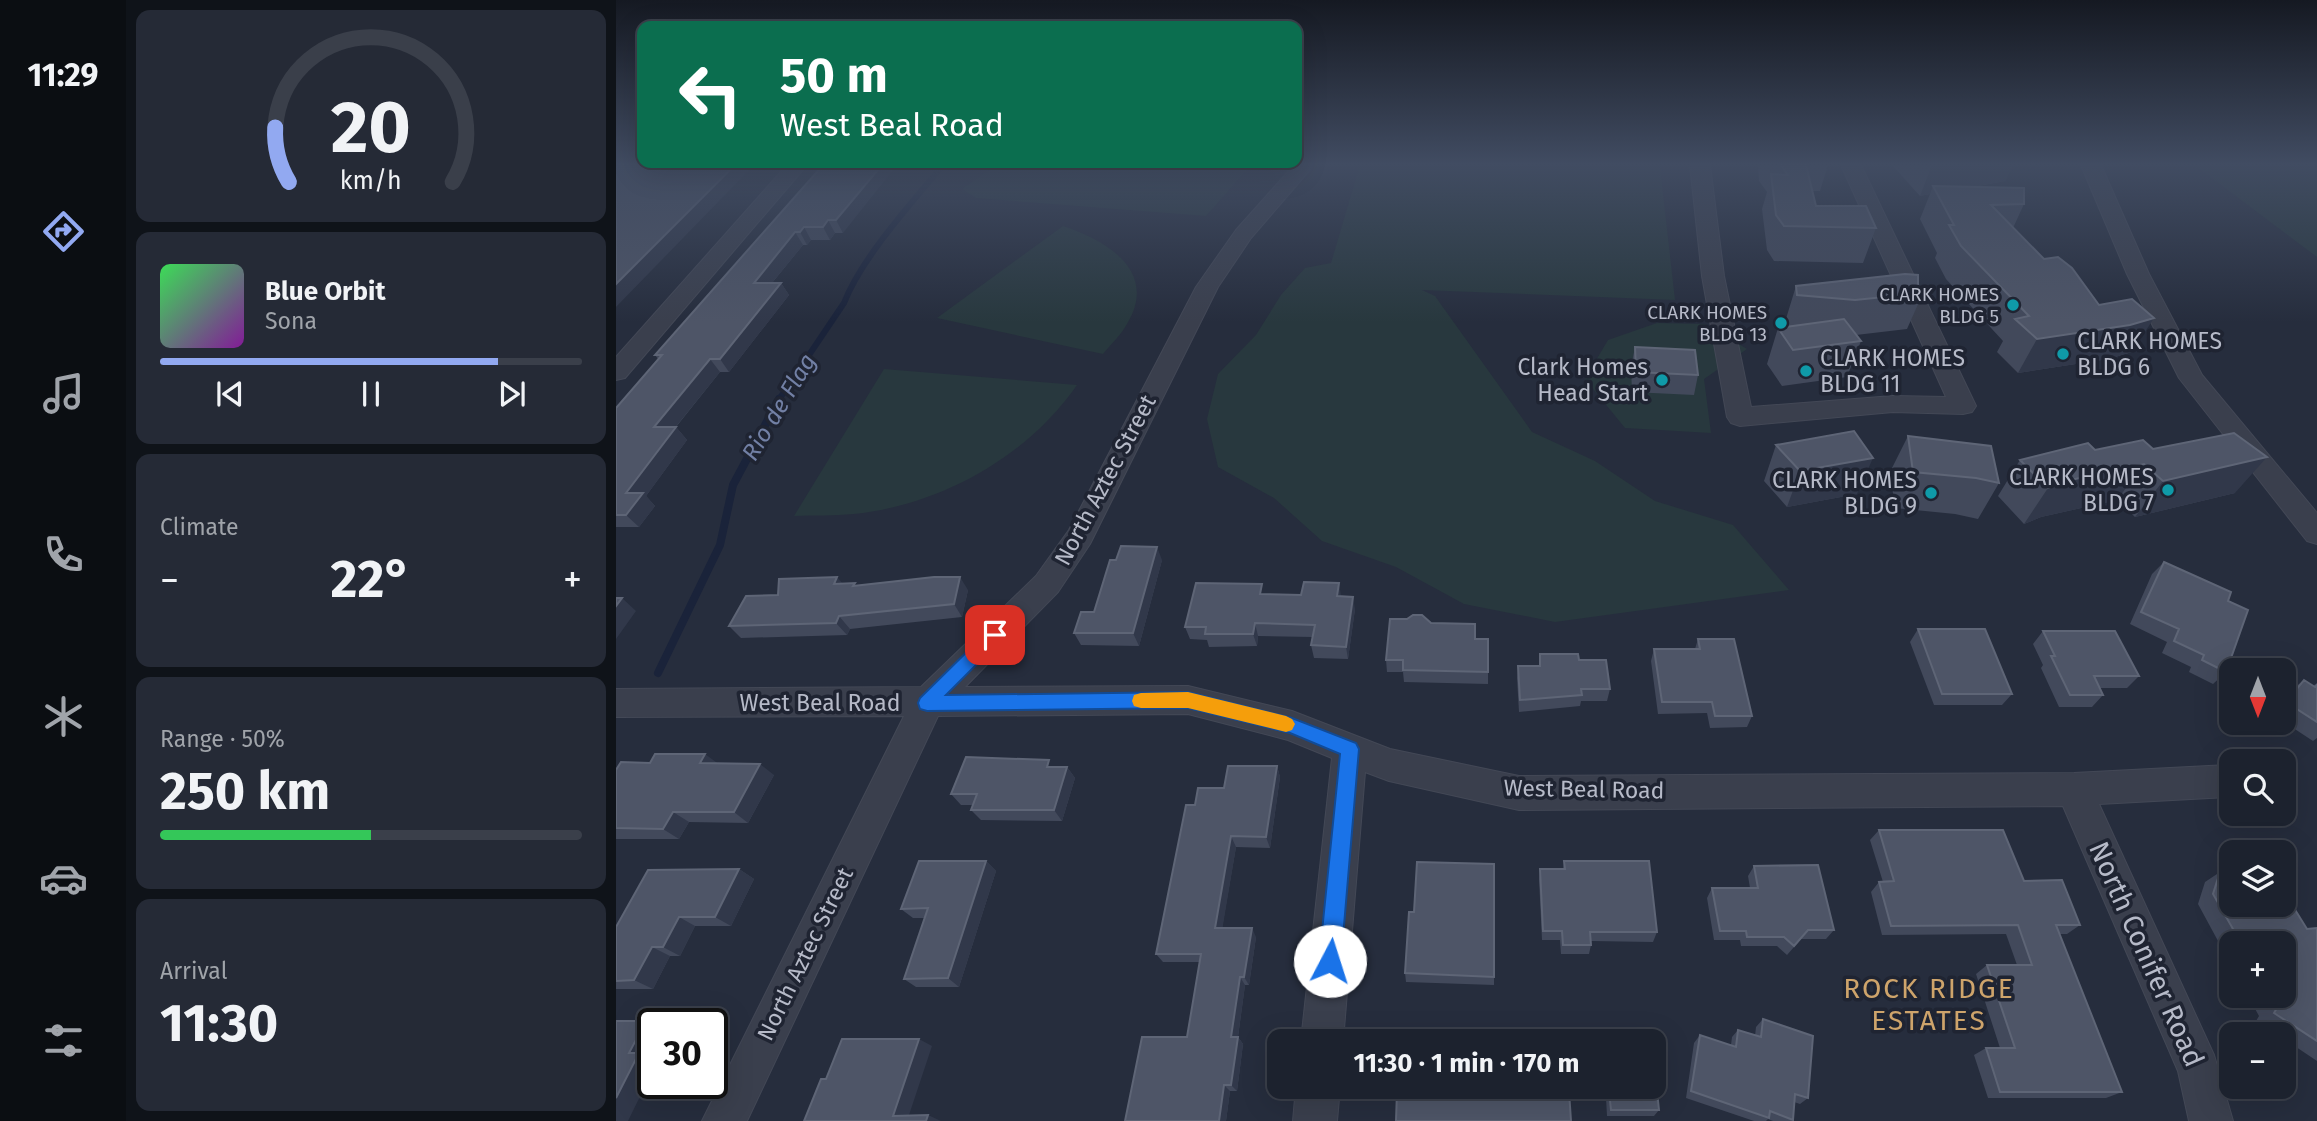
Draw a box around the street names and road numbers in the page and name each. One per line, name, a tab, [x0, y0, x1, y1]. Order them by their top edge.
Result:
street label: North Aztec Street	[1048, 389, 1162, 570]
street label: West Beal Road	[740, 689, 900, 717]
street label: West Beal Road	[1503, 774, 1665, 804]
street label: North Conifer Road	[2082, 836, 2211, 1072]
street label: North Aztec Street	[751, 862, 859, 1045]

